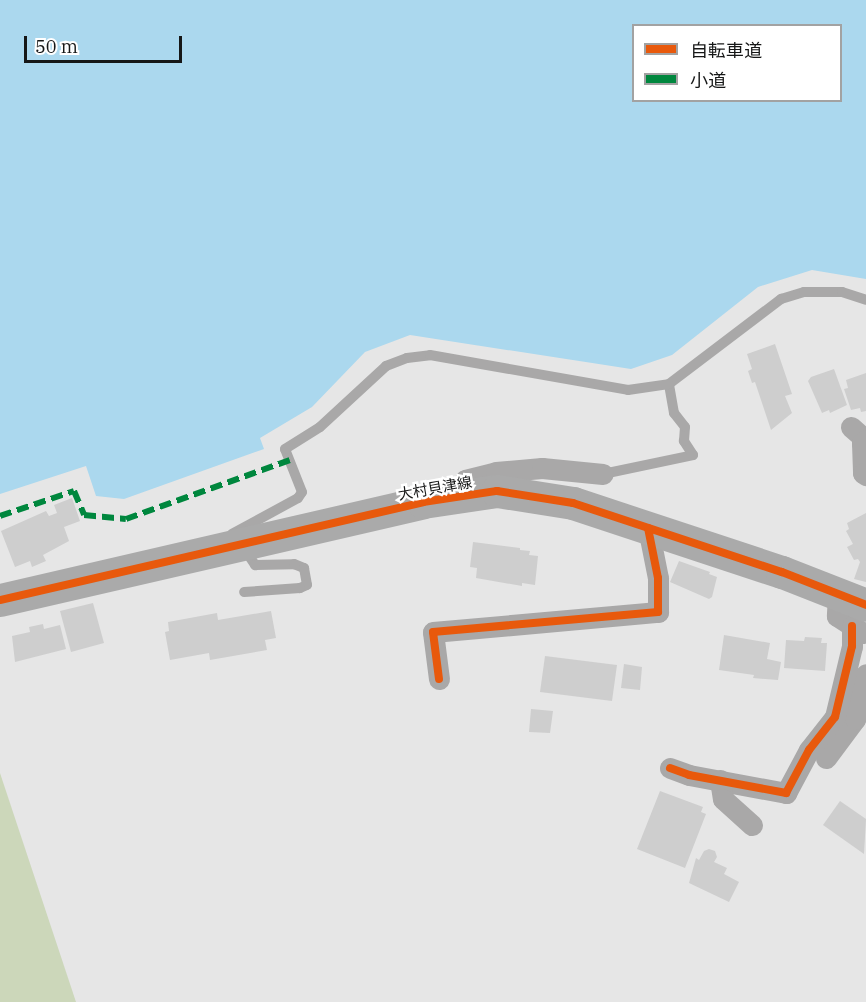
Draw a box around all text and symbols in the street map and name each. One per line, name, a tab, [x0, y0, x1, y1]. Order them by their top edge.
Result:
scale bar	[27, 24, 184, 62]
legend	[632, 24, 842, 102]
text: 50 m	[35, 35, 78, 58]
text: 自転車道	[690, 39, 762, 62]
text: 小道	[690, 69, 726, 92]
street label: 大村貝津線	[397, 473, 473, 503]

